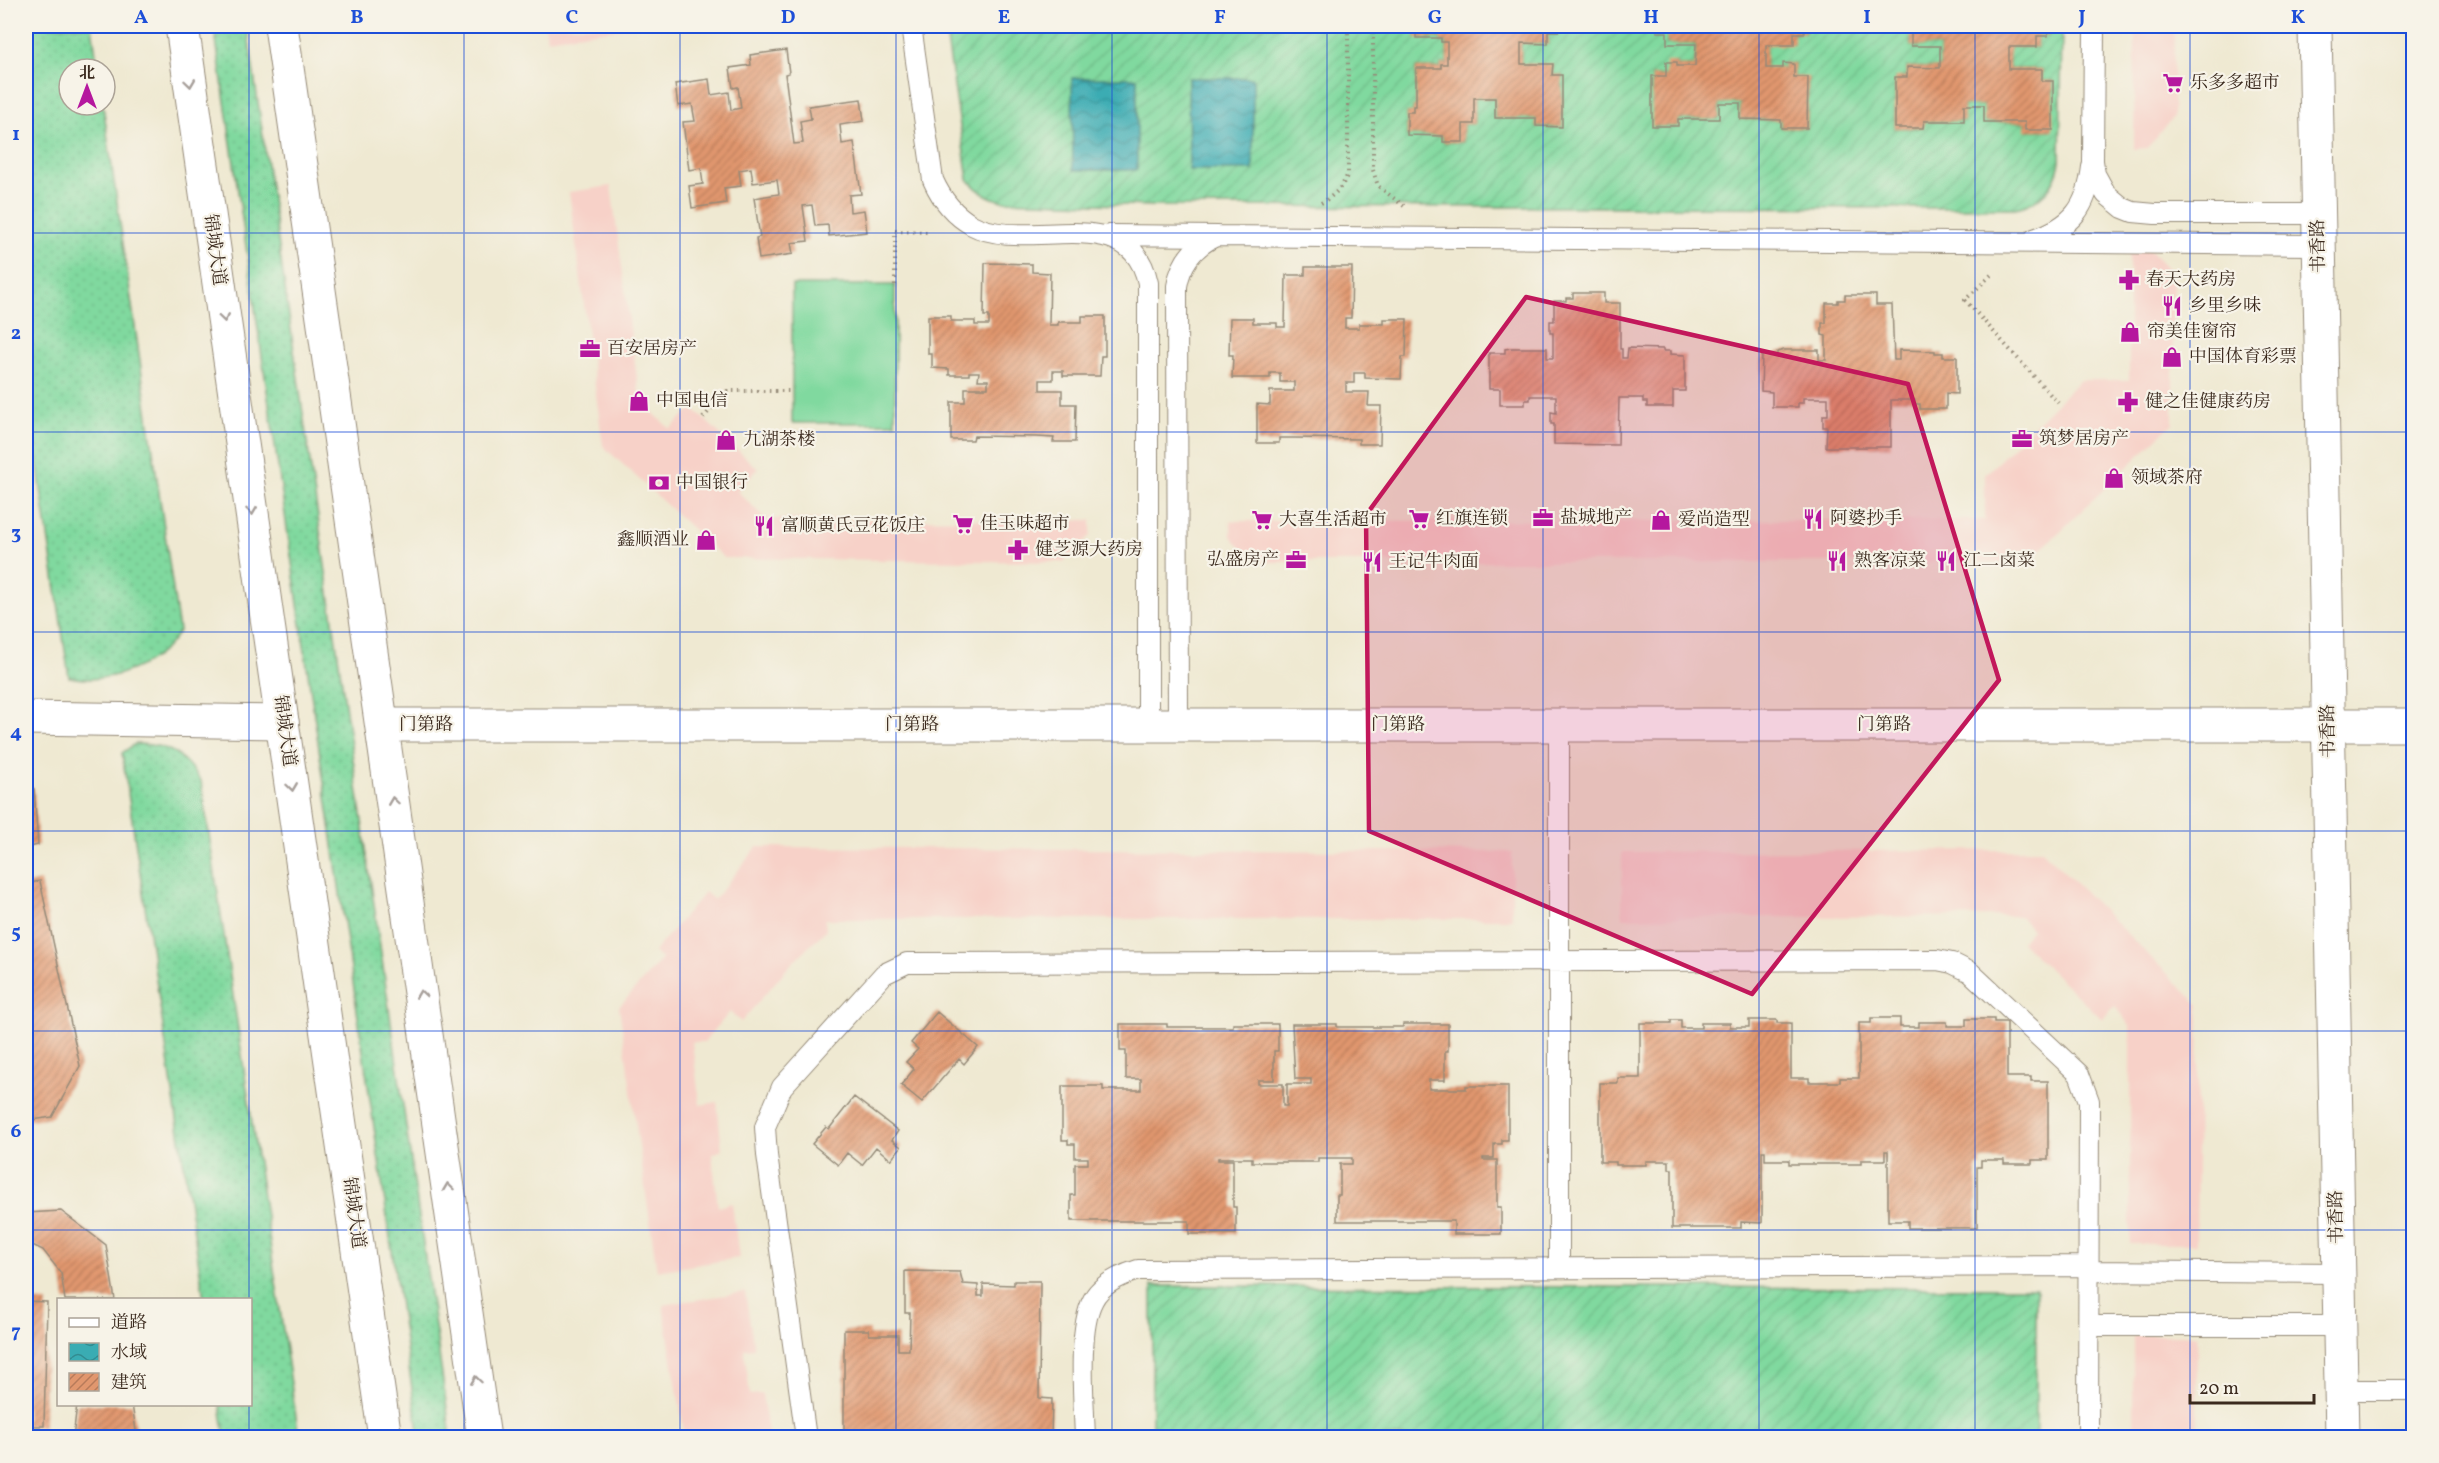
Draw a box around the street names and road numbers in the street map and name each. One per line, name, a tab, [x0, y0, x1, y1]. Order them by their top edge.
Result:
street label: 锦城大道	[197, 213, 231, 287]
street label: 书香路	[2306, 219, 2332, 273]
street label: 锦城大道	[267, 694, 301, 768]
street label: 书香路	[2316, 704, 2342, 758]
street label: 门第路	[399, 713, 453, 738]
street label: 门第路	[885, 713, 939, 738]
street label: 门第路	[1371, 713, 1425, 738]
street label: 门第路	[1857, 713, 1911, 738]
street label: 锦城大道	[336, 1176, 370, 1250]
street label: 书香路	[2324, 1190, 2350, 1244]

